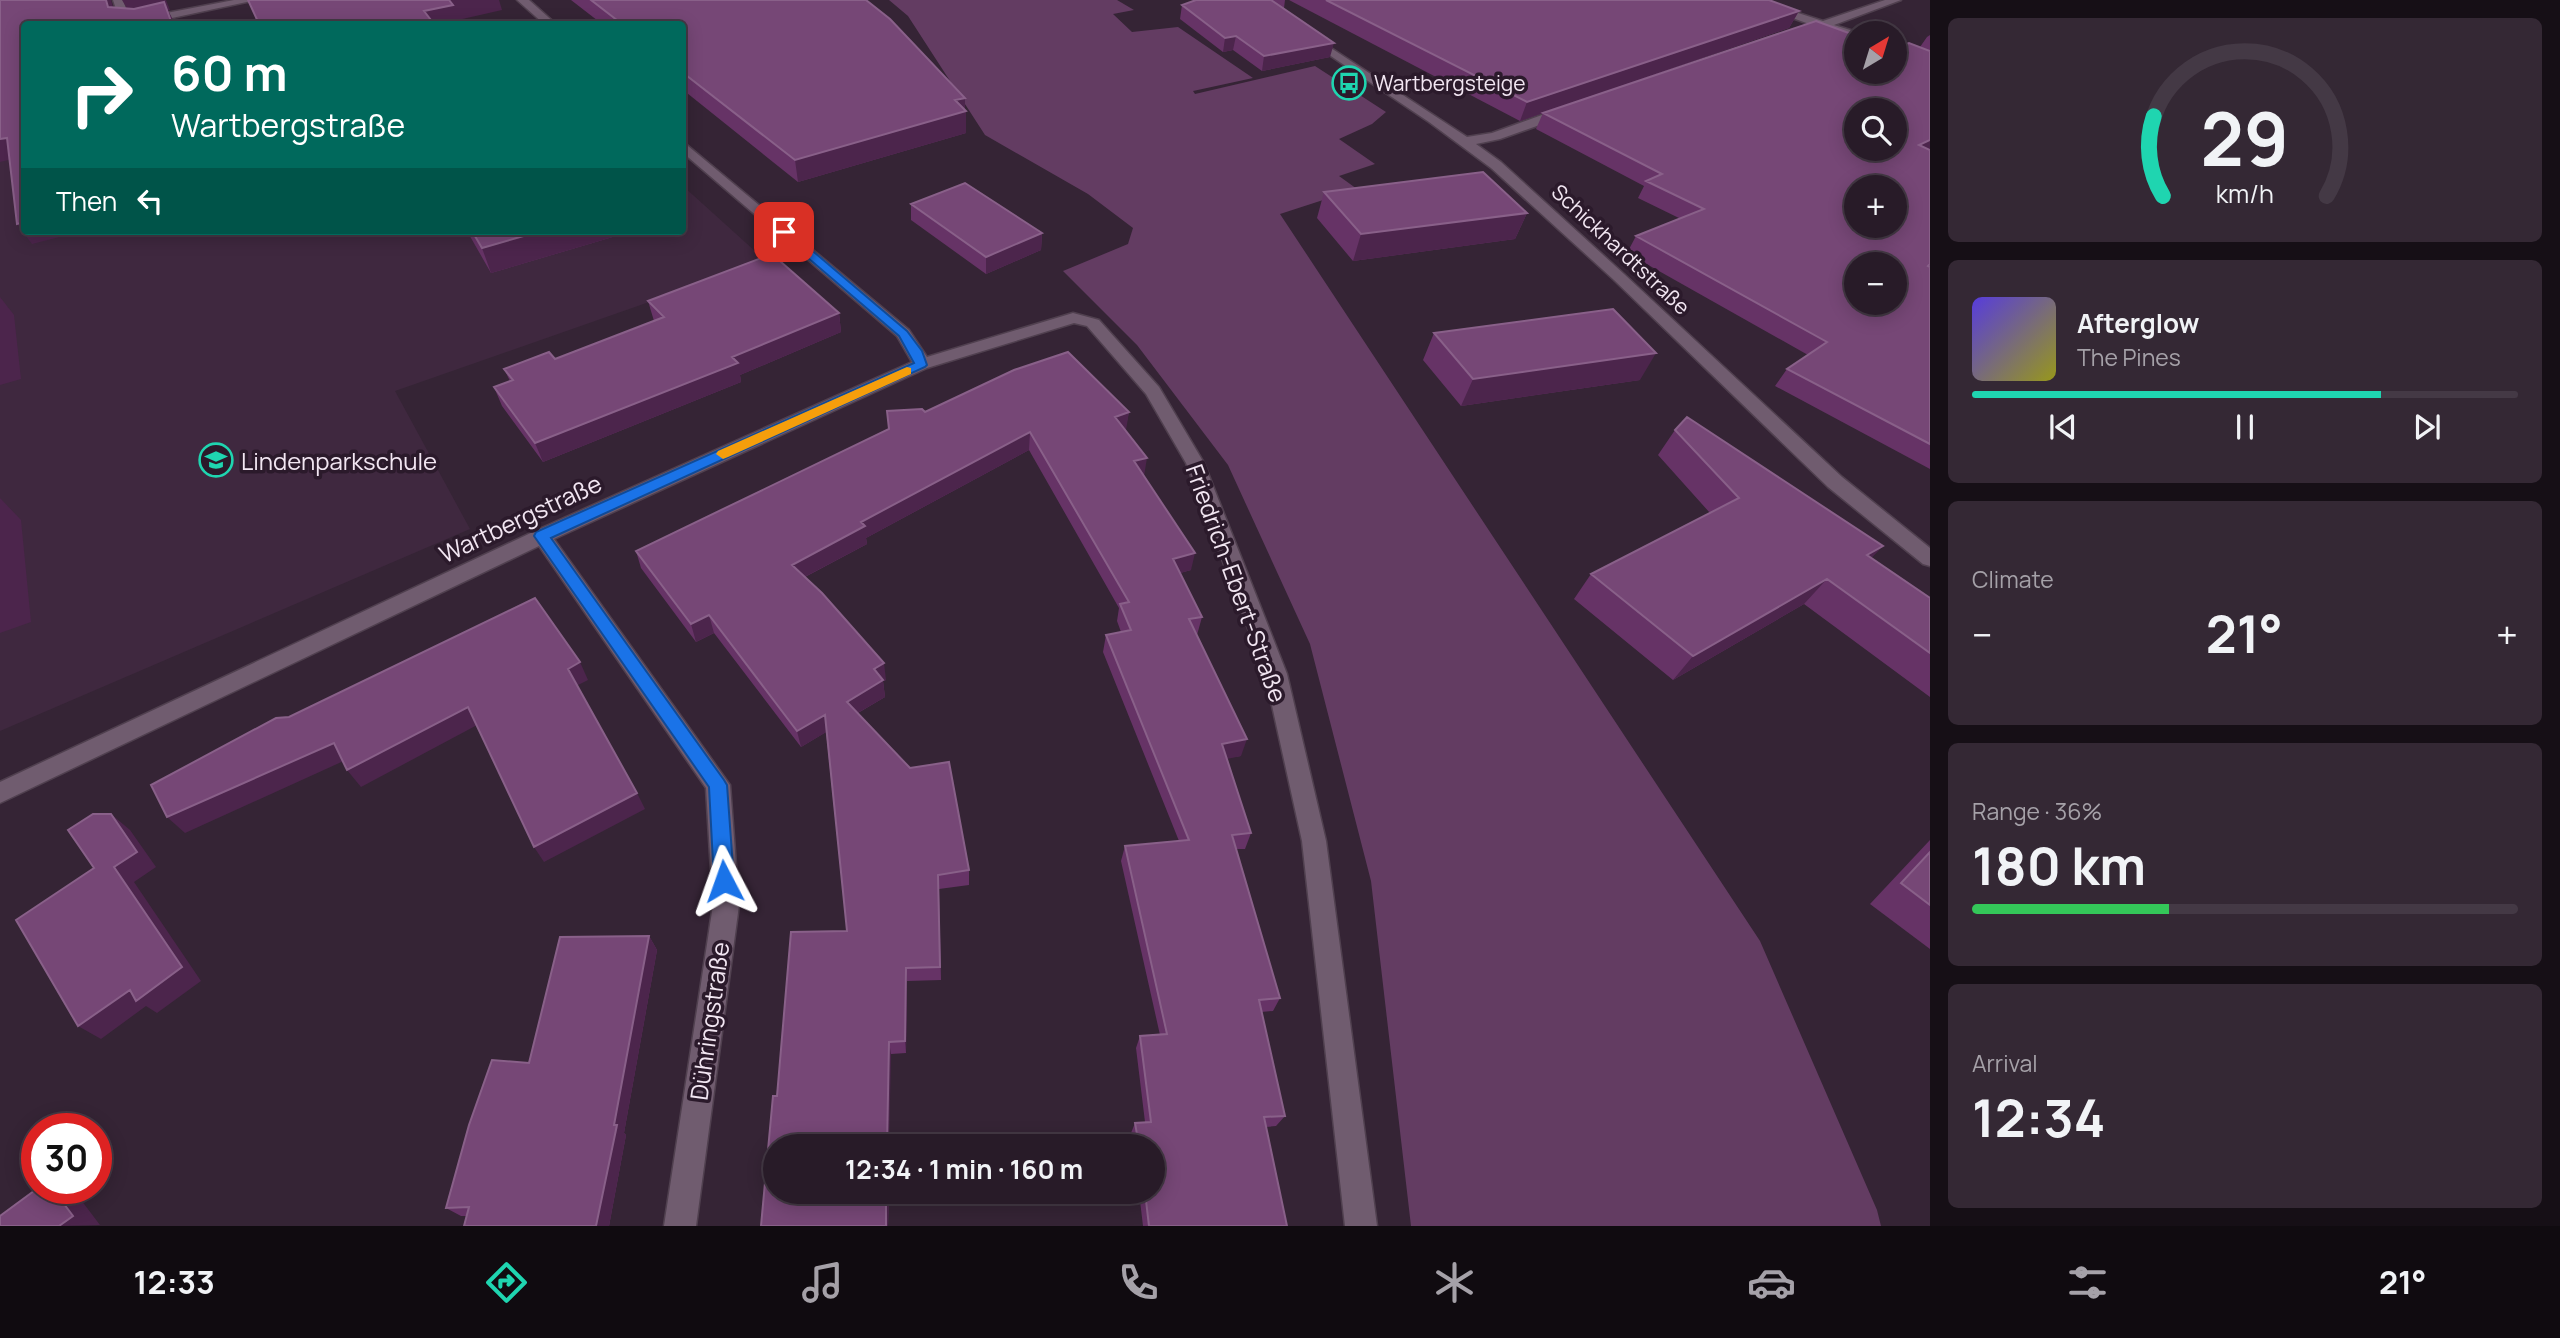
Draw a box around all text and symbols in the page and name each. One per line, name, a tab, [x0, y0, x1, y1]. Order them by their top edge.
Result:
north arrow	[1844, 21, 1908, 84]
map controls	[1844, 21, 1907, 315]
text: 60 m	[171, 39, 288, 106]
icon: right	[56, 49, 147, 140]
bus stop icon: Wartbergsteige	[1330, 64, 1368, 102]
place label: Wartbergsteige	[1374, 69, 1526, 97]
text: 29	[2201, 88, 2289, 188]
button: search	[1844, 98, 1907, 161]
text: Wartbergstraße	[171, 103, 405, 147]
button: +	[1844, 175, 1907, 238]
text: km/h	[2216, 176, 2274, 211]
street label: Schickhardtstraße	[1546, 178, 1696, 320]
icon: left	[131, 182, 169, 220]
text: Then	[56, 183, 117, 219]
pin	[754, 202, 814, 262]
icon: arrive	[765, 213, 803, 251]
button: −	[1844, 252, 1907, 315]
text: Afterglow	[2077, 305, 2199, 341]
text: The Pines	[2077, 341, 2181, 373]
icon: previous	[2044, 408, 2082, 446]
icon: pause	[2226, 408, 2264, 446]
icon: next	[2408, 408, 2446, 446]
school or university icon: Lindenparkschule	[197, 441, 235, 479]
place label: Lindenparkschule	[241, 444, 437, 477]
street label: Friedrich-Ebert-Straße	[1179, 459, 1295, 707]
street label: Wartbergstraße	[433, 466, 607, 570]
text: Climate	[1972, 563, 2054, 595]
text: 21°	[2206, 598, 2283, 669]
text: −	[1972, 608, 1993, 660]
text: +	[2496, 608, 2518, 660]
text: Range · 36%	[1972, 795, 2102, 827]
text: 180 km	[1972, 830, 2146, 901]
position arrow	[687, 844, 761, 918]
street label: Dühringstraße	[682, 940, 736, 1102]
text: Arrival	[1972, 1047, 2038, 1079]
text: 12:34	[1972, 1082, 2105, 1153]
speed limit sign: 30	[21, 1113, 112, 1204]
text: 12:34 · 1 min · 160 m	[845, 1151, 1083, 1187]
icon: directions	[482, 1258, 531, 1307]
icon: music	[798, 1258, 847, 1307]
icon: phone	[1114, 1258, 1163, 1307]
icon: climate	[1430, 1258, 1479, 1307]
icon: car	[1747, 1258, 1796, 1307]
icon: filters	[2063, 1258, 2112, 1307]
text: 12:33	[134, 1260, 215, 1304]
text: 21°	[2379, 1260, 2426, 1304]

